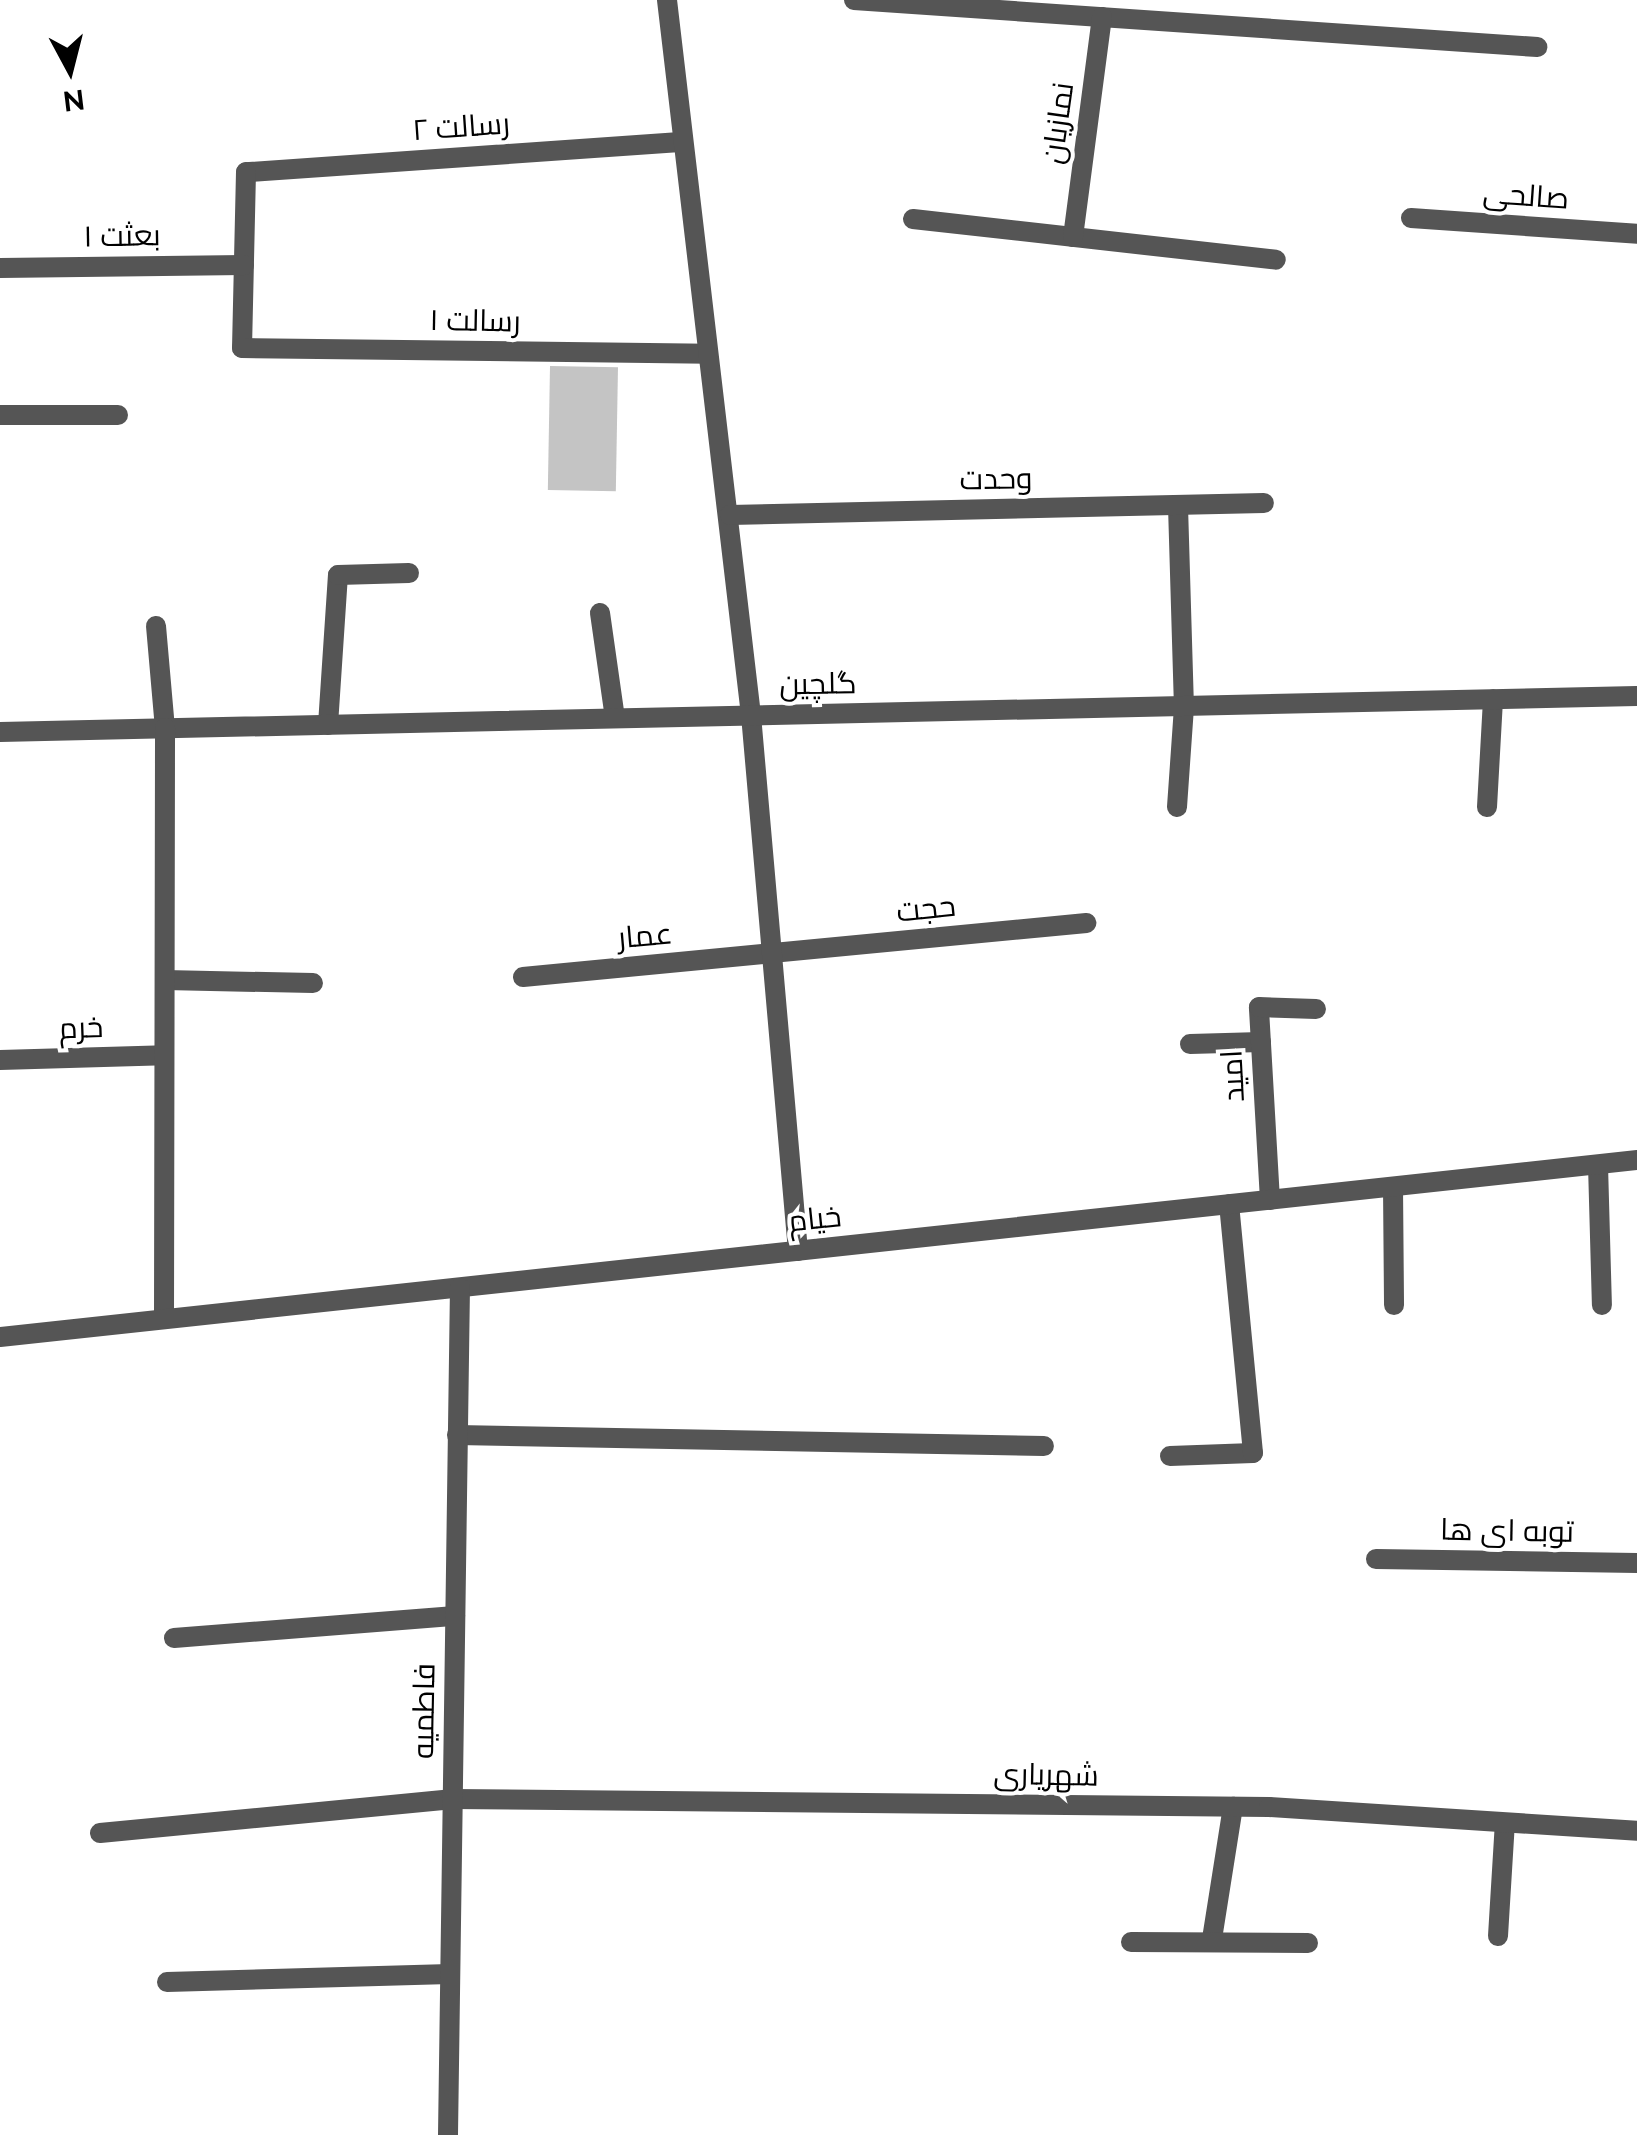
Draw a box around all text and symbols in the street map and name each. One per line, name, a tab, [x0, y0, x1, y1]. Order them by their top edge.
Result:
north arrow	[20, 20, 120, 120]
street label: نمازیان	[1034, 80, 1082, 166]
text: N	[61, 83, 86, 118]
street label: رسالت ۲	[411, 106, 511, 148]
street label: صالحی	[1482, 175, 1570, 217]
street label: بعثت ۱	[83, 217, 161, 255]
street label: رسالت ۱	[429, 302, 521, 340]
street label: وحدت	[959, 460, 1033, 498]
street label: گلچین	[779, 665, 857, 703]
street label: حجت	[895, 888, 957, 930]
street label: عمار	[616, 916, 674, 956]
street label: خرم	[58, 1009, 104, 1047]
street label: امید	[1214, 1049, 1252, 1103]
street label: خیام	[787, 1198, 843, 1240]
street label: توبه ای ها	[1440, 1512, 1574, 1550]
street label: فاطمیه	[405, 1663, 443, 1759]
street label: شهریاری	[993, 1756, 1099, 1794]

